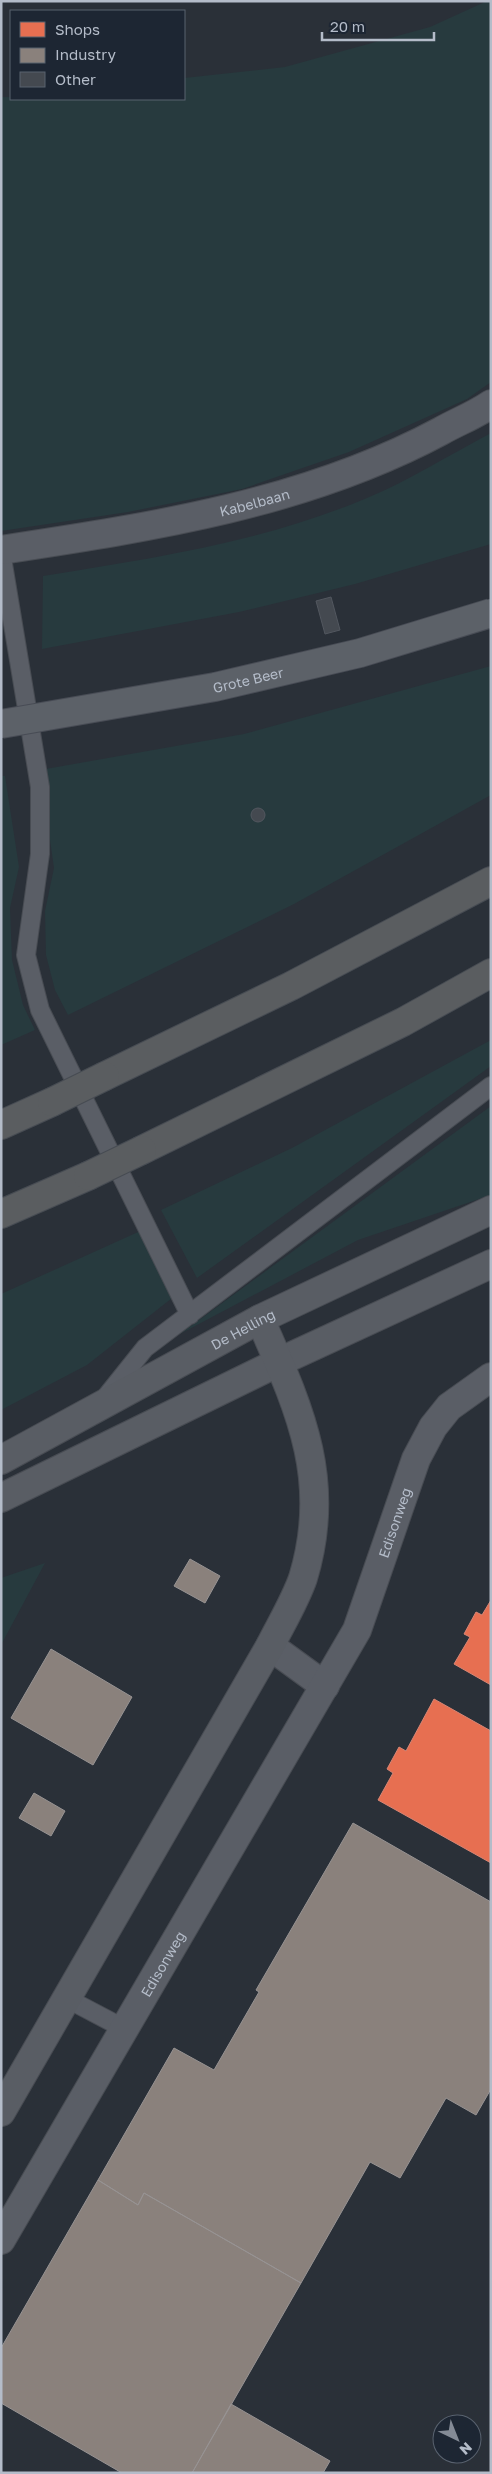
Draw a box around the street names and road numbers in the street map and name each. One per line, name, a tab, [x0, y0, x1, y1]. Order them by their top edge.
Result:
street label: Kabelbaan	[218, 484, 291, 519]
street label: Grote Beer	[211, 663, 285, 696]
street label: De Helling	[208, 1305, 277, 1353]
street label: Edisonweg	[374, 1485, 414, 1560]
street label: Edisonweg	[137, 1928, 188, 1999]

